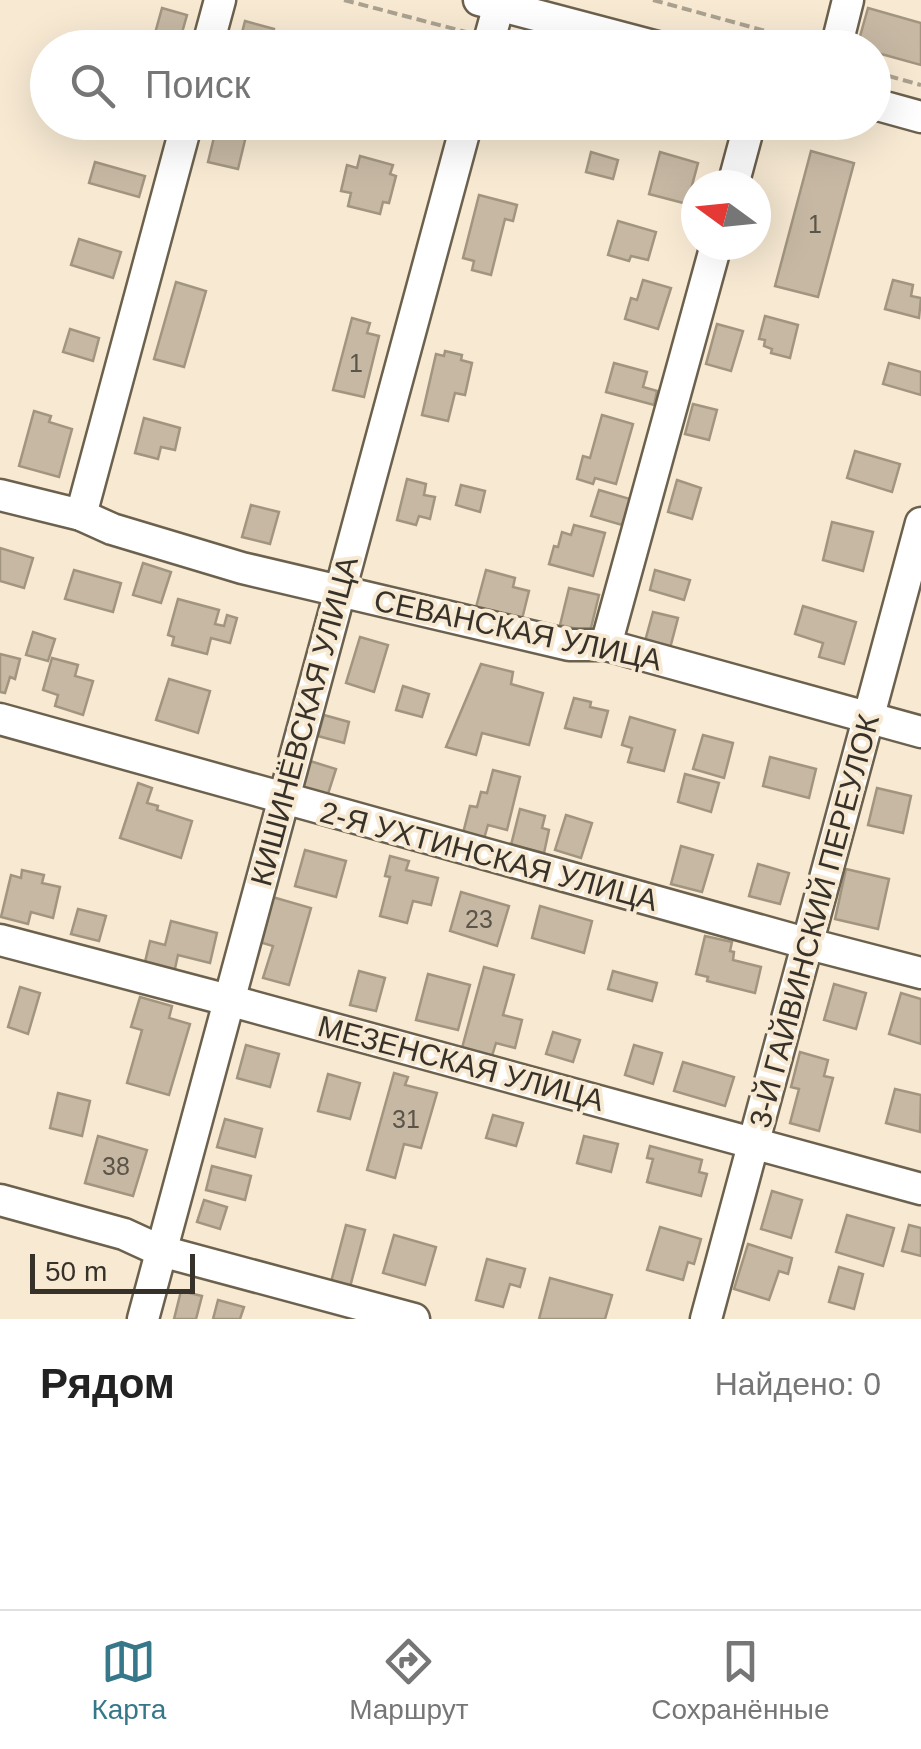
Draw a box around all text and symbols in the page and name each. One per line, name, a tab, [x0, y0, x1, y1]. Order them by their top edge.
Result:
search box	[30, 30, 891, 140]
icon: search	[65, 58, 120, 113]
text: Поиск	[145, 64, 250, 106]
north arrow	[681, 170, 771, 260]
house number: 1	[808, 210, 822, 238]
house number: 1	[349, 349, 363, 377]
street label: КИШИНЁВСКАЯ УЛИЦА	[244, 553, 364, 889]
street label: СЕВАНСКАЯ УЛИЦА	[371, 583, 665, 677]
street label: 3-Й ГАЙВИНСКИЙ ПЕРЕУЛОК	[743, 710, 885, 1131]
street label: 2-Я УХТИНСКАЯ УЛИЦА	[317, 795, 661, 917]
house number: 23	[465, 905, 493, 933]
street label: МЕЗЕНСКАЯ УЛИЦА	[314, 1009, 608, 1117]
house number: 31	[392, 1105, 420, 1133]
house number: 38	[102, 1152, 130, 1180]
scale bar	[30, 1249, 195, 1294]
text: 50 m	[45, 1256, 107, 1287]
text: Рядом	[40, 1360, 175, 1407]
text: Найдено: 0	[715, 1366, 881, 1402]
tab: Карта	[91, 1634, 166, 1726]
tab: Маршрут	[349, 1634, 468, 1726]
tab: Сохранённые	[651, 1634, 830, 1726]

